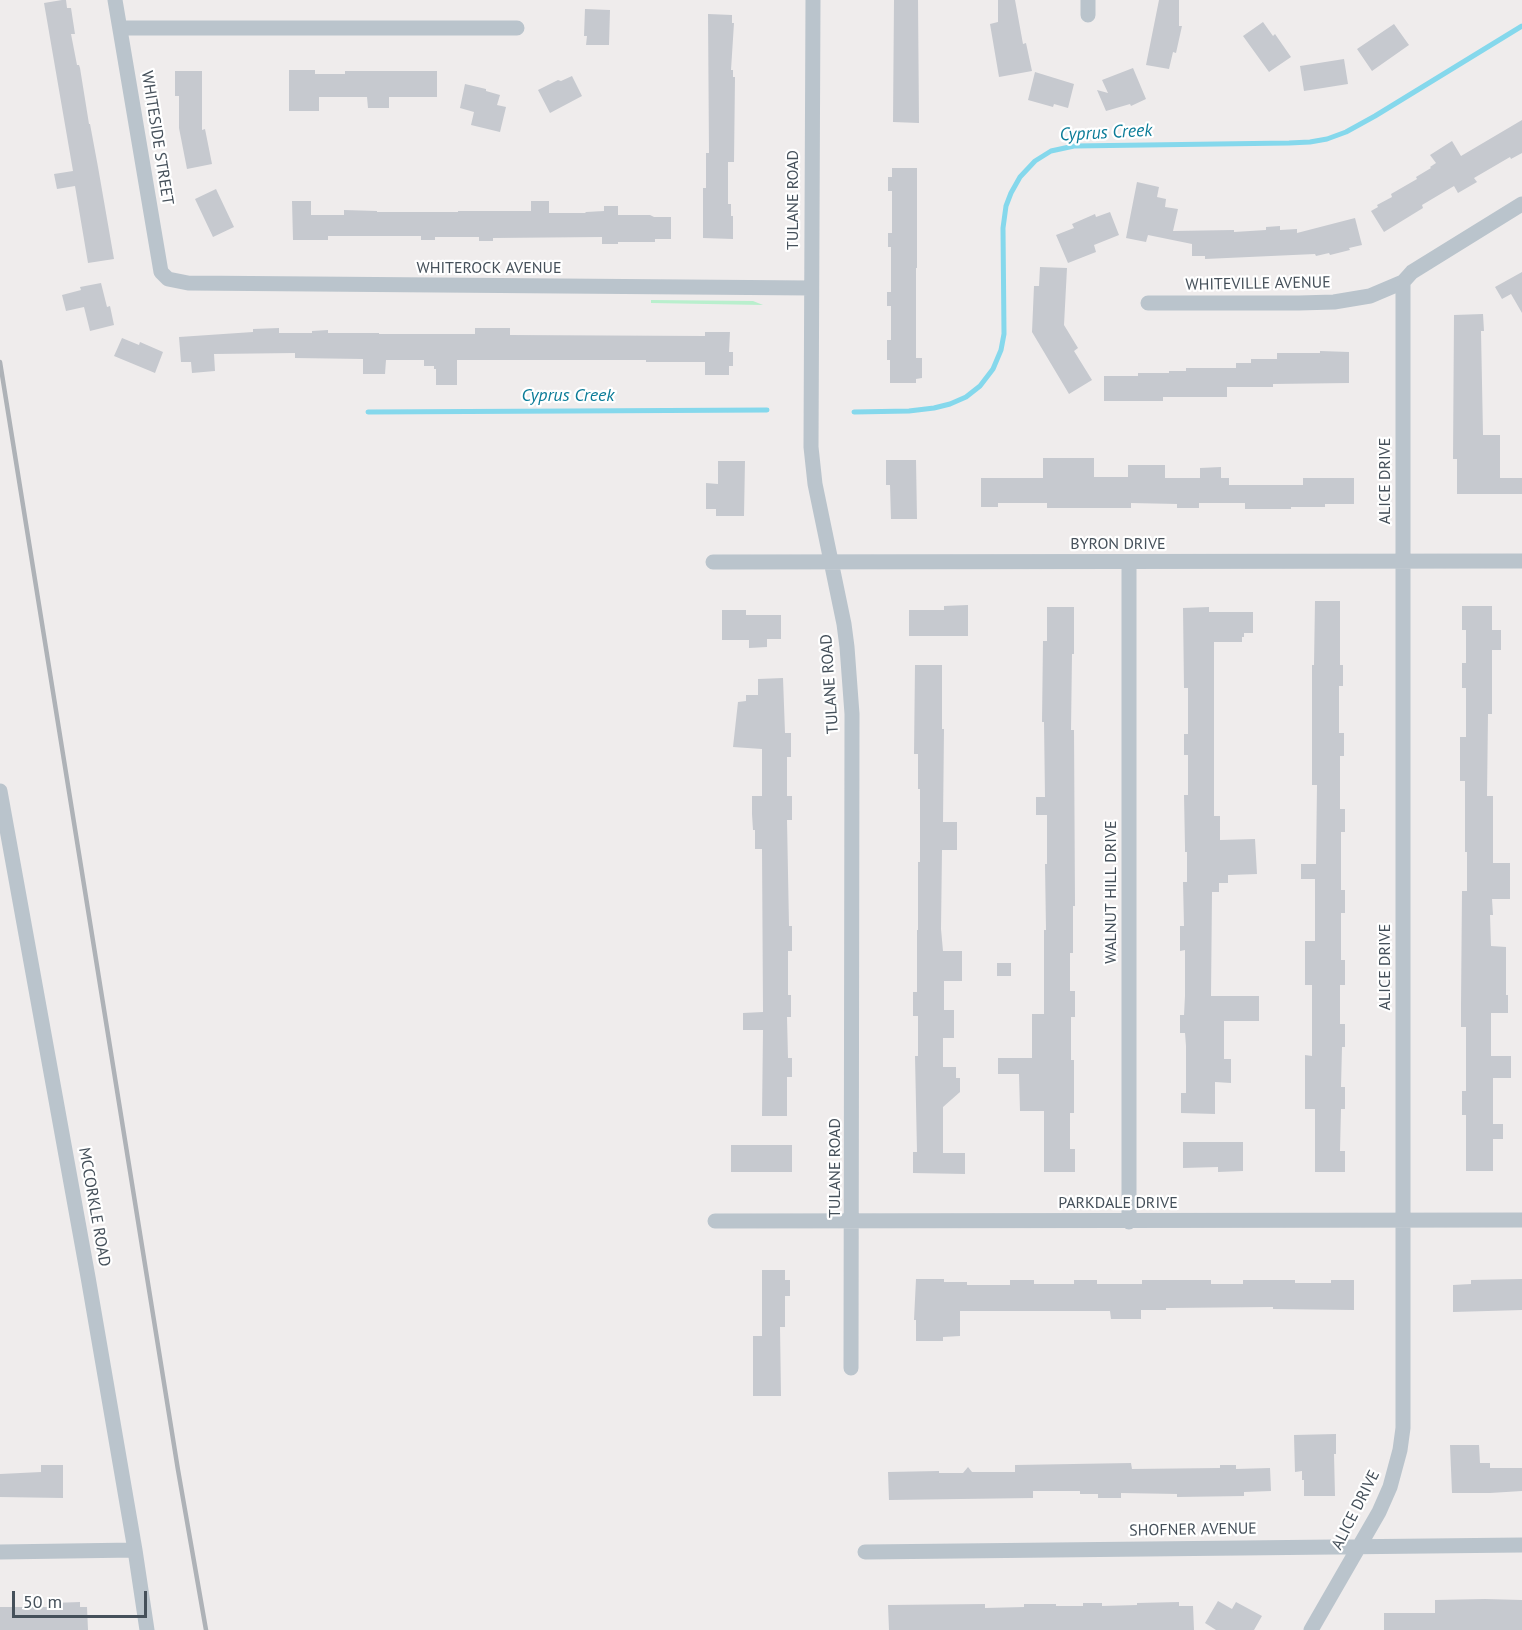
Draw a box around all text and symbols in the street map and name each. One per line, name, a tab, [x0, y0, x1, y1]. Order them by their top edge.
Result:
street label: WHITESIDE STREET	[137, 70, 177, 206]
water label: Cyprus Creek	[1059, 120, 1153, 146]
street label: TULANE ROAD	[783, 150, 803, 250]
street label: WHITEROCK AVENUE	[416, 258, 562, 278]
street label: WHITEVILLE AVENUE	[1185, 273, 1331, 295]
water label: Cyprus Creek	[522, 385, 614, 407]
street label: ALICE DRIVE	[1375, 438, 1395, 524]
street label: BYRON DRIVE	[1070, 534, 1166, 554]
street label: TULANE ROAD	[817, 634, 843, 734]
street label: WALNUT HILL DRIVE	[1101, 820, 1121, 964]
street label: ALICE DRIVE	[1375, 924, 1395, 1010]
street label: TULANE ROAD	[825, 1118, 845, 1218]
street label: MCCORKLE ROAD	[74, 1146, 114, 1268]
street label: PARKDALE DRIVE	[1058, 1193, 1178, 1213]
street label: ALICE DRIVE	[1328, 1467, 1384, 1553]
street label: SHOFNER AVENUE	[1129, 1519, 1257, 1541]
scale bar	[15, 1579, 150, 1617]
text: 50 m	[23, 1590, 62, 1613]

